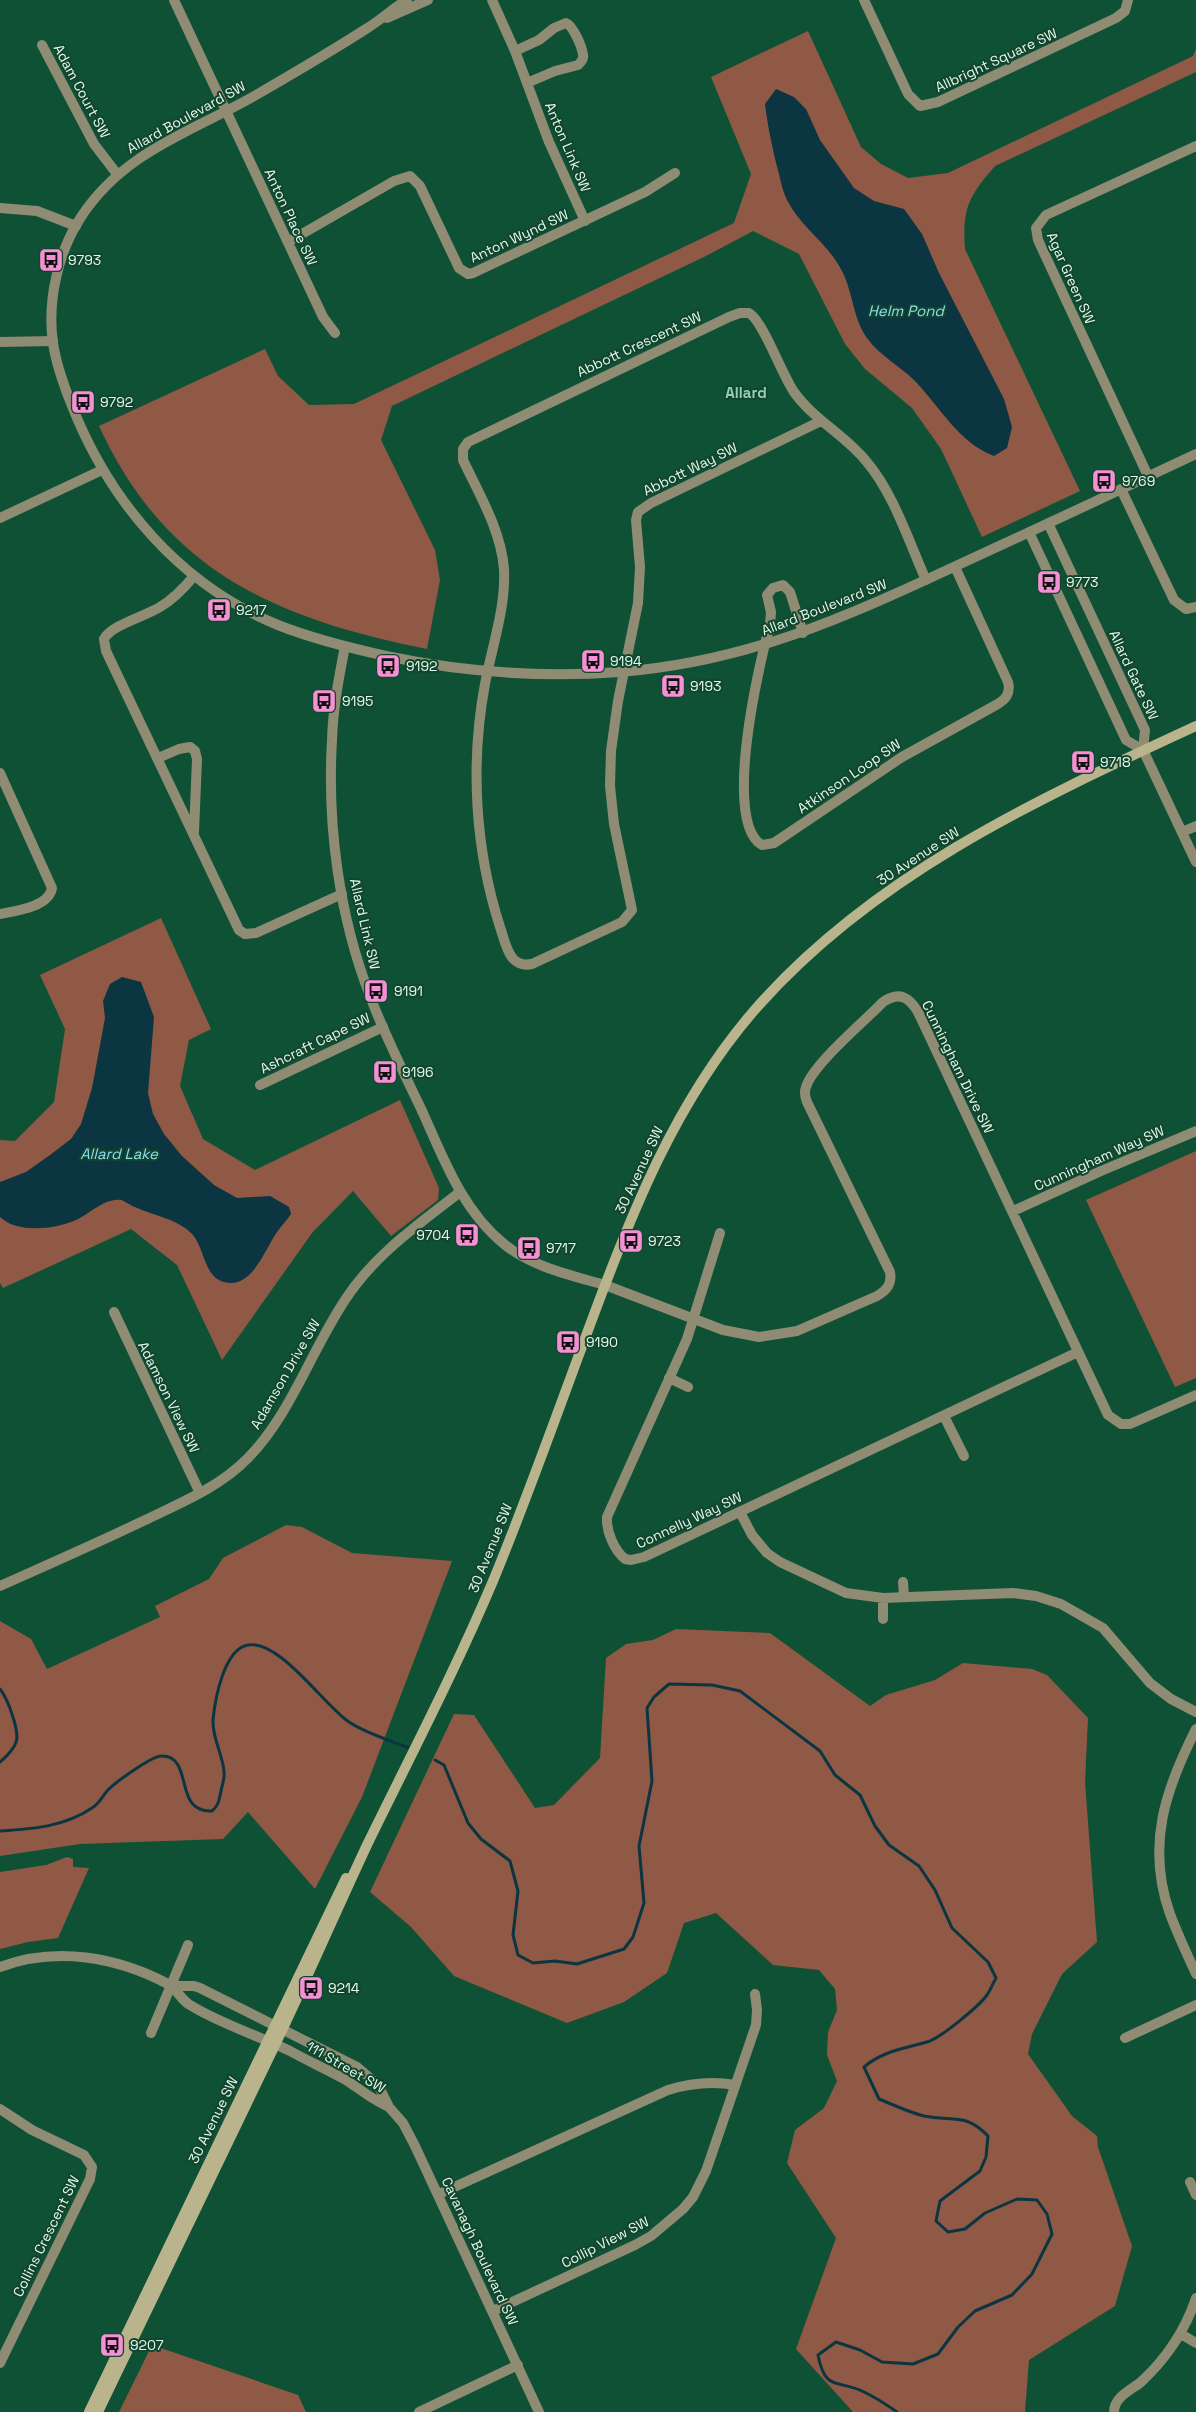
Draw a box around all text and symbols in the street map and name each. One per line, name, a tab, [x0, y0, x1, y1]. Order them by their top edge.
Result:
street label: Allbright Square SW	[932, 24, 1060, 96]
street label: Adam Court SW	[50, 41, 114, 141]
street label: Allard Boulevard SW	[123, 77, 249, 157]
street label: Anton Link SW	[541, 99, 595, 195]
street label: Anton Place SW	[261, 166, 321, 268]
street label: Anton Wynd SW	[467, 205, 571, 267]
street label: Agar Green SW	[1043, 229, 1099, 327]
bus stop icon: 9793	[38, 247, 64, 273]
place label: 9793	[68, 251, 101, 269]
water label: Helm Pond	[868, 301, 946, 320]
street label: Abbott Crescent SW	[574, 307, 704, 381]
district label: Allard	[725, 383, 767, 402]
bus stop icon: 9792	[70, 389, 96, 415]
place label: 9792	[100, 393, 133, 411]
street label: Abbott Way SW	[640, 438, 740, 500]
bus stop icon: 9769	[1091, 468, 1117, 494]
place label: 9769	[1122, 472, 1155, 490]
bus stop icon: 9773	[1036, 569, 1062, 595]
place label: 9773	[1066, 573, 1099, 591]
street label: Allard Boulevard SW	[759, 575, 889, 639]
bus stop icon: 9217	[206, 597, 232, 623]
place label: 9217	[236, 601, 267, 619]
street label: Allard Gate SW	[1105, 627, 1163, 723]
bus stop icon: 9194	[580, 648, 606, 674]
place label: 9194	[610, 652, 642, 670]
bus stop icon: 9192	[375, 653, 401, 679]
place label: 9192	[406, 657, 437, 675]
bus stop icon: 9193	[660, 673, 686, 699]
place label: 9193	[690, 677, 721, 695]
bus stop icon: 9195	[311, 688, 337, 714]
place label: 9195	[342, 692, 373, 710]
street label: Atkinson Loop SW	[794, 735, 904, 817]
bus stop icon: 9718	[1070, 749, 1096, 775]
place label: 9718	[1100, 753, 1131, 771]
street label: 30 Avenue SW	[873, 823, 963, 889]
street label: Allard Link SW	[346, 877, 384, 971]
bus stop icon: 9191	[363, 978, 389, 1004]
place label: 9191	[394, 982, 423, 1000]
street label: Cunningham Drive SW	[918, 997, 998, 1137]
street label: Ashcraft Cape SW	[257, 1008, 373, 1078]
bus stop icon: 9196	[372, 1059, 398, 1085]
place label: 9196	[402, 1063, 434, 1081]
street label: Cunningham Way SW	[1031, 1121, 1167, 1195]
street label: 30 Avenue SW	[611, 1123, 667, 1217]
water label: Allard Lake	[80, 1144, 159, 1163]
bus stop icon: 9704	[454, 1222, 480, 1248]
place label: 9704	[416, 1226, 450, 1244]
bus stop icon: 9723	[618, 1228, 644, 1254]
place label: 9723	[648, 1232, 681, 1250]
bus stop icon: 9717	[516, 1235, 542, 1261]
place label: 9717	[546, 1239, 576, 1257]
street label: Adamson Drive SW	[246, 1316, 324, 1432]
bus stop icon: 9190	[555, 1329, 581, 1355]
place label: 9190	[586, 1333, 618, 1351]
street label: Adamson View SW	[134, 1338, 204, 1456]
street label: Connelly Way SW	[633, 1488, 745, 1552]
street label: 30 Avenue SW	[464, 1501, 516, 1595]
bus stop icon: 9214	[298, 1975, 324, 2001]
place label: 9214	[328, 1979, 360, 1997]
street label: 111 Street SW	[303, 2037, 389, 2097]
street label: 30 Avenue SW	[184, 2073, 242, 2167]
street label: Collins Crescent SW	[9, 2172, 83, 2300]
street label: Cavanagh Boulevard SW	[438, 2174, 522, 2328]
street label: Collip View SW	[558, 2212, 652, 2272]
bus stop icon: 9207	[99, 2332, 125, 2358]
place label: 9207	[130, 2336, 164, 2354]

